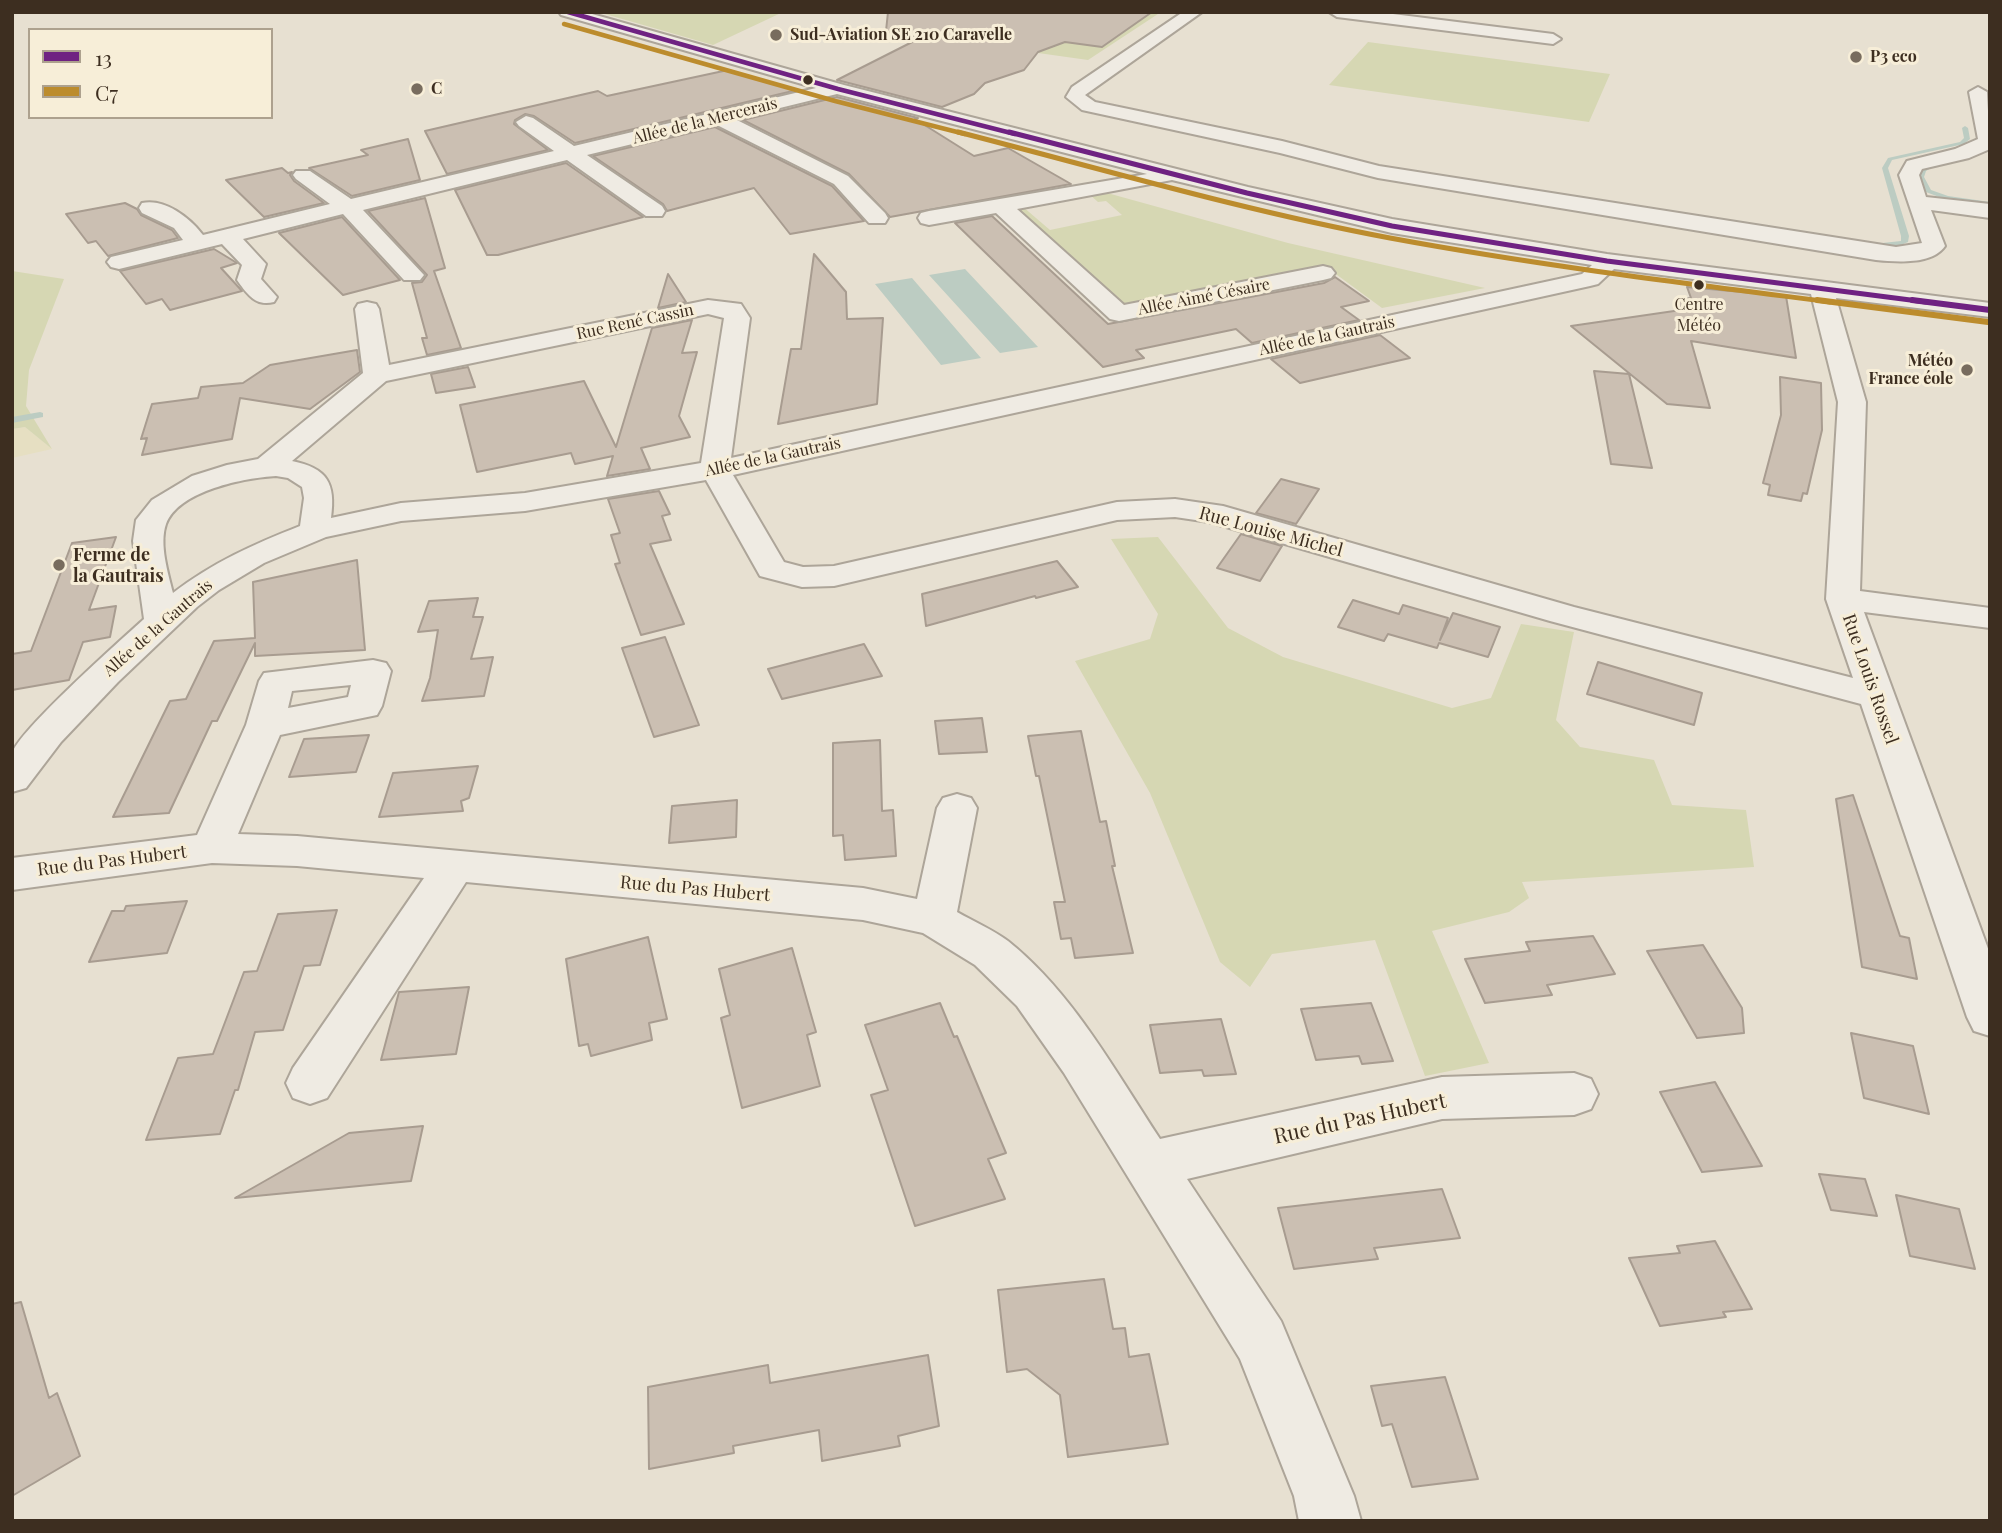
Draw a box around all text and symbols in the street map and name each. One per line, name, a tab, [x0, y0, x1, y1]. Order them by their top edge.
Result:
place label: Sud-Aviation SE 210 Caravelle	[790, 25, 1012, 45]
marker: Sud-Aviation SE 210 Caravelle	[768, 27, 784, 43]
legend	[28, 28, 273, 119]
text: 13	[95, 43, 112, 71]
place label: P3 eco	[1870, 47, 1917, 67]
marker: P3 eco	[1848, 49, 1864, 65]
unlabelled marker	[801, 73, 815, 87]
text: C7	[95, 78, 118, 106]
place label: C	[431, 79, 442, 99]
marker: C	[409, 81, 425, 97]
street label: Allée de la Mercerais	[631, 94, 779, 148]
street label: Allée Aimé Césaire	[1136, 275, 1272, 319]
marker: Centre Météo	[1692, 278, 1706, 292]
place label: Centre Météo	[1674, 295, 1724, 333]
street label: Rue René Cassin	[575, 300, 695, 344]
street label: Allée de la Gautrais	[1257, 312, 1397, 360]
place label: Météo France éole	[1868, 351, 1953, 389]
marker: Météo France éole	[1959, 362, 1975, 378]
street label: Allée de la Gautrais	[703, 433, 843, 481]
street label: Rue Louise Michel	[1197, 502, 1345, 562]
place label: Ferme de la Gautrais	[73, 544, 164, 586]
marker: Ferme de la Gautrais	[51, 557, 67, 573]
street label: Allée de la Gautrais	[100, 575, 216, 681]
street label: Rue Louis Rossel	[1838, 611, 1902, 747]
street label: Rue du Pas Hubert	[36, 841, 188, 881]
street label: Rue du Pas Hubert	[619, 872, 771, 906]
street label: Rue du Pas Hubert	[1271, 1088, 1449, 1150]

